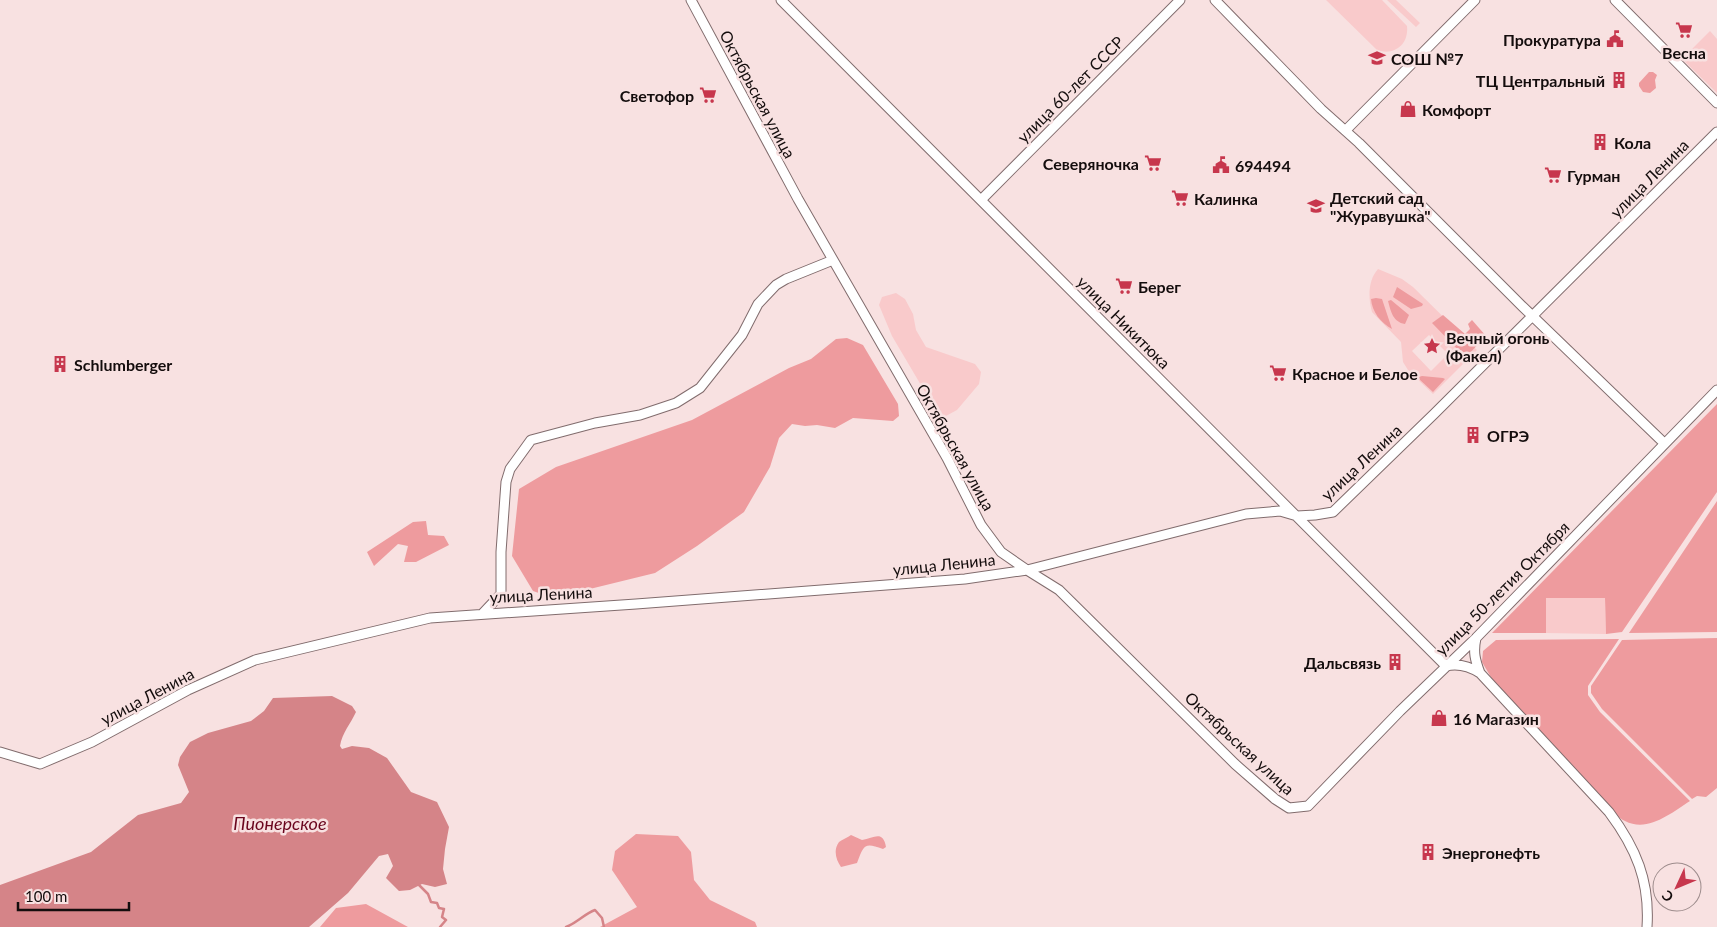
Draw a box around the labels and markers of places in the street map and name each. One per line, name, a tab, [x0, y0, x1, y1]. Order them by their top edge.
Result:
supermarket icon: Весна	[1674, 20, 1694, 40]
public building icon: Прокуратура	[1605, 29, 1625, 49]
place label: Прокуратура	[1503, 30, 1601, 49]
place label: Весна	[1662, 43, 1706, 62]
school or university icon: СОШ №7	[1367, 48, 1387, 68]
place label: СОШ №7	[1391, 49, 1464, 68]
building icon: ТЦ Центральный	[1609, 70, 1629, 90]
place label: ТЦ Центральный	[1476, 71, 1605, 90]
supermarket icon: Светофор	[698, 85, 718, 105]
place label: Светофор	[620, 86, 694, 105]
shop icon: Комфорт	[1398, 99, 1418, 119]
place label: Комфорт	[1422, 100, 1492, 119]
building icon: Кола	[1590, 132, 1610, 152]
place label: Кола	[1614, 133, 1651, 152]
supermarket icon: Северяночка	[1143, 153, 1163, 173]
place label: Северяночка	[1043, 154, 1139, 173]
public building icon: 694494	[1211, 155, 1231, 175]
place label: 694494	[1235, 156, 1291, 175]
supermarket icon: Гурман	[1543, 165, 1563, 185]
place label: Гурман	[1567, 166, 1620, 185]
supermarket icon: Калинка	[1170, 188, 1190, 208]
place label: Детский сад "Журавушка"	[1330, 188, 1431, 225]
place label: Калинка	[1194, 189, 1258, 208]
school or university icon: Детский сад "Журавушка"	[1306, 196, 1326, 216]
supermarket icon: Берег	[1114, 276, 1134, 296]
place label: Берег	[1138, 277, 1181, 296]
place label: Вечный огонь (Факел)	[1446, 328, 1550, 365]
place icon: Вечный огонь (Факел)	[1422, 336, 1442, 356]
building icon: Schlumberger	[50, 354, 70, 374]
place label: Schlumberger	[74, 355, 172, 374]
supermarket icon: Красное и Белое	[1268, 363, 1288, 383]
place label: Красное и Белое	[1292, 364, 1418, 383]
building icon: ОГРЭ	[1463, 425, 1483, 445]
place label: ОГРЭ	[1487, 426, 1529, 445]
building icon: Дальсвязь	[1385, 652, 1405, 672]
place label: Дальсвязь	[1304, 653, 1381, 672]
shop icon: 16 Магазин	[1429, 708, 1449, 728]
place label: 16 Магазин	[1453, 709, 1539, 728]
building icon: Энергонефть	[1418, 842, 1438, 862]
place label: Энергонефть	[1442, 843, 1540, 862]

